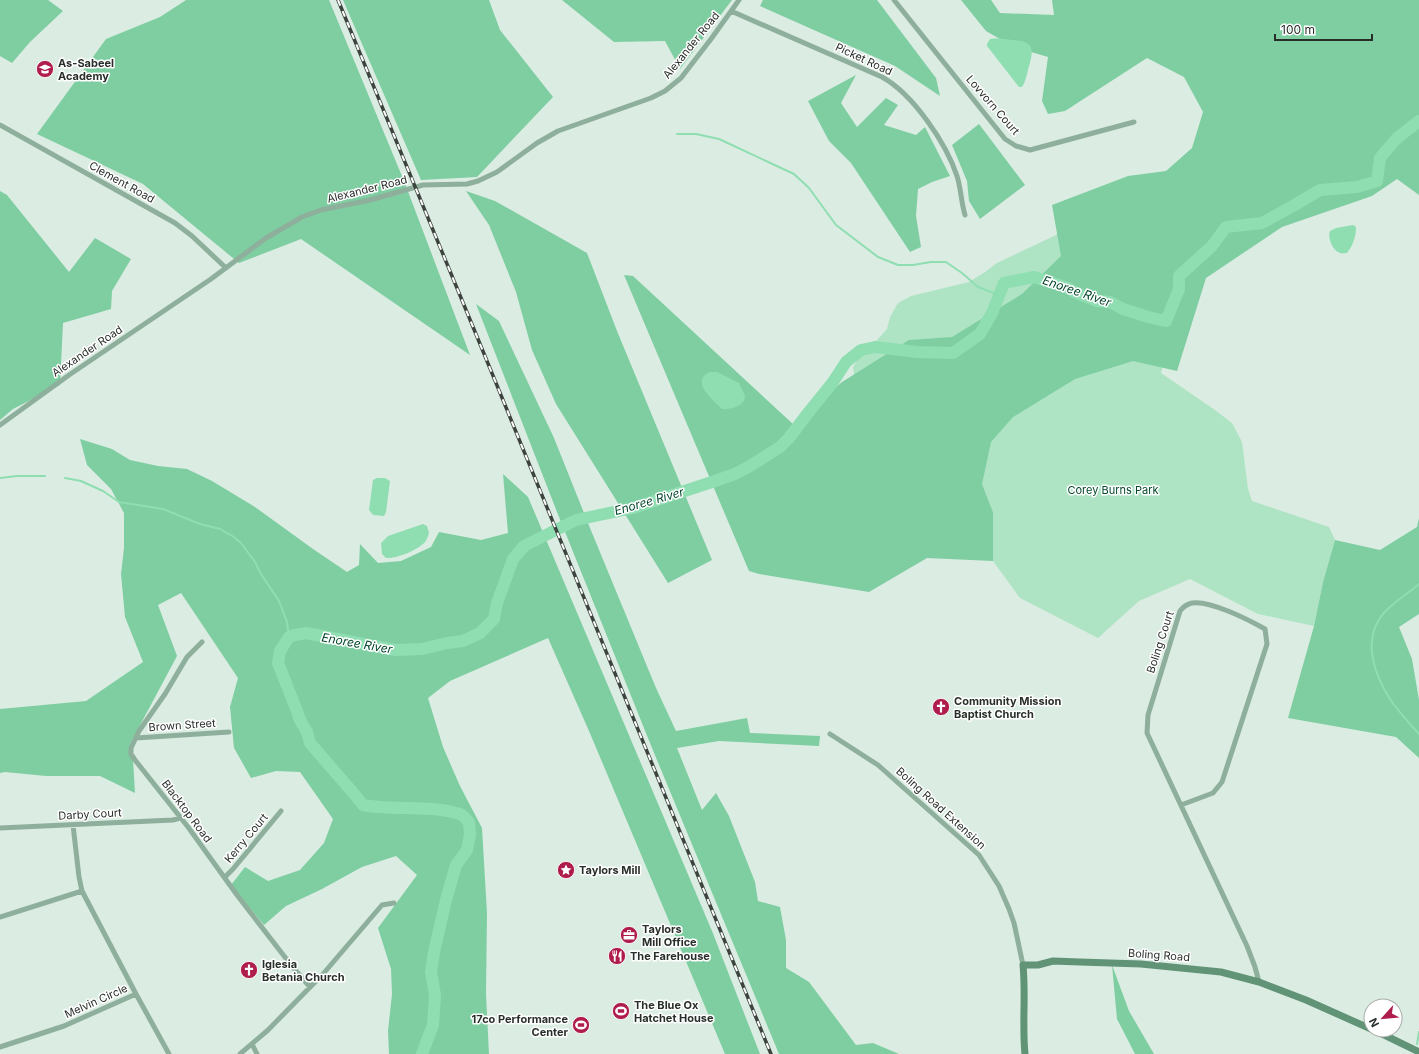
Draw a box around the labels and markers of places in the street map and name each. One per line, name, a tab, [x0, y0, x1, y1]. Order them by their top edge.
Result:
place label: As-Sabeel Academy	[58, 56, 114, 83]
school or university icon: As-Sabeel Academy	[35, 59, 55, 79]
place label: Community Mission Baptist Church	[954, 694, 1061, 721]
church icon: Community Mission Baptist Church	[931, 697, 951, 717]
place icon: Taylors Mill	[556, 860, 576, 880]
place label: Taylors Mill	[579, 863, 641, 877]
place label: Taylors Mill Office	[642, 922, 697, 949]
office icon: Taylors Mill Office	[619, 925, 639, 945]
restaurant icon: The Farehouse	[607, 946, 627, 966]
place label: The Farehouse	[630, 949, 710, 963]
place label: Iglesia Betania Church	[262, 957, 345, 984]
church icon: Iglesia Betania Church	[239, 960, 259, 980]
place label: The Blue Ox Hatchet House	[634, 998, 714, 1025]
sports icon: The Blue Ox Hatchet House	[611, 1001, 631, 1021]
place label: 17co Performance Center	[472, 1012, 569, 1039]
sports icon: 17co Performance Center	[571, 1015, 591, 1035]

